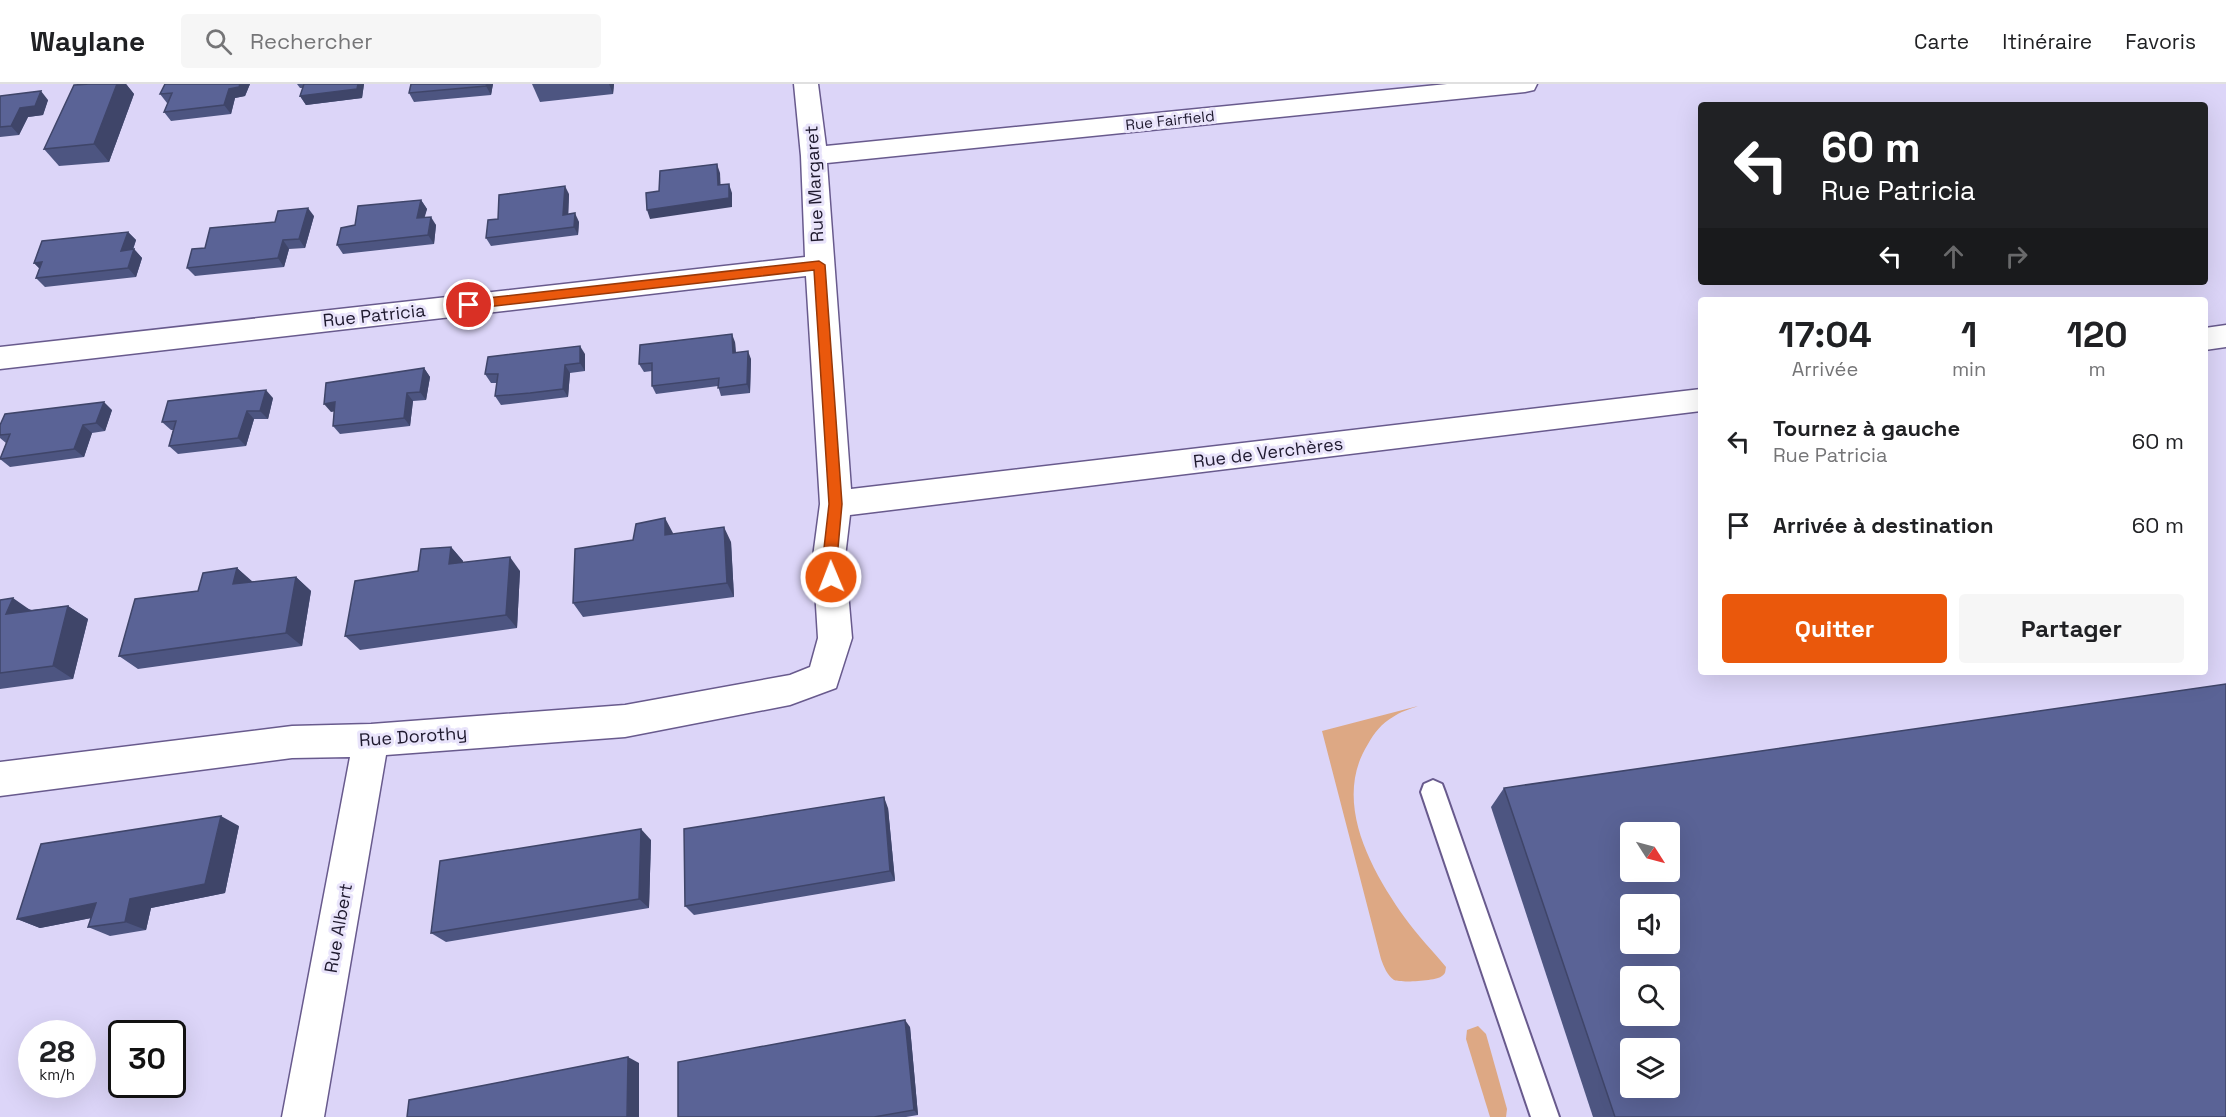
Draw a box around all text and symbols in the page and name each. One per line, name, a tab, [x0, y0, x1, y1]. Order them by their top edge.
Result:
search box	[181, 14, 601, 68]
text: Waylane	[30, 23, 145, 59]
icon: search	[202, 25, 235, 58]
text: Rechercher	[250, 27, 373, 55]
text: Carte	[1914, 28, 1969, 55]
text: Itinéraire	[2002, 28, 2092, 55]
text: Favoris	[2125, 28, 2196, 55]
street label: Rue Fairfield	[1125, 106, 1215, 134]
text: 60 m	[1821, 121, 1921, 174]
street label: Rue Margaret	[799, 125, 829, 243]
icon: left	[1722, 126, 1800, 204]
text: Rue Patricia	[1821, 173, 1976, 208]
icon: left	[1874, 240, 1907, 273]
icon: ahead	[1937, 240, 1970, 273]
icon: right	[2000, 240, 2033, 273]
pin	[443, 279, 494, 330]
icon: arrive	[452, 288, 485, 321]
street label: Rue Patricia	[322, 298, 426, 332]
text: 17:04	[1778, 312, 1872, 358]
text: 1	[1961, 312, 1977, 358]
text: 120	[2067, 312, 2128, 358]
text: Arrivée	[1792, 356, 1858, 382]
text: min	[1952, 356, 1986, 382]
text: m	[2089, 356, 2106, 382]
text: Tournez à gauche	[1773, 414, 1960, 442]
icon: left	[1722, 425, 1755, 458]
text: 60 m	[2132, 427, 2184, 455]
street label: Rue de Verchères	[1192, 431, 1344, 473]
text: Rue Patricia	[1773, 442, 1888, 468]
icon: arrive	[1722, 509, 1755, 542]
text: Arrivée à destination	[1773, 511, 1994, 539]
text: 60 m	[2132, 511, 2184, 539]
position arrow	[799, 545, 863, 609]
button: Quitter	[1722, 594, 1947, 663]
button: Partager	[1959, 594, 2184, 663]
street label: Rue Dorothy	[358, 721, 468, 751]
north arrow	[1620, 822, 1680, 882]
map controls	[1620, 822, 1680, 1098]
street label: Rue Albert	[319, 881, 357, 975]
button: sound	[1620, 894, 1680, 954]
button: search	[1620, 966, 1680, 1026]
speed limit sign: 30	[108, 1020, 186, 1098]
text: 28	[39, 1032, 75, 1071]
button: layers	[1620, 1038, 1680, 1098]
text: km/h	[39, 1065, 75, 1084]

